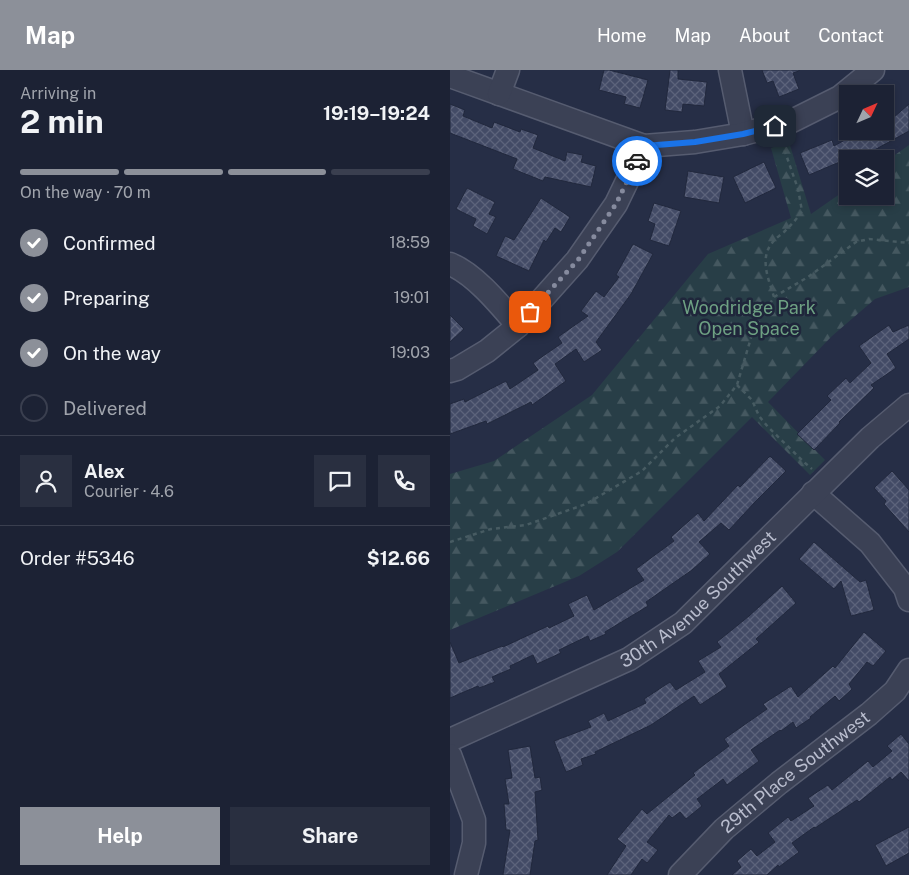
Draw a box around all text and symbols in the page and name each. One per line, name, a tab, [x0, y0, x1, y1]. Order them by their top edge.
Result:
text: Map	[25, 21, 75, 49]
text: Home	[597, 25, 647, 46]
text: Map	[675, 25, 711, 46]
text: About	[739, 25, 790, 46]
text: Contact	[818, 25, 884, 46]
text: Arriving in	[20, 84, 96, 103]
north arrow	[839, 85, 894, 140]
map controls	[839, 85, 894, 205]
text: 19:19–19:24	[323, 102, 430, 124]
text: 2 min	[20, 103, 104, 140]
pin	[754, 105, 796, 147]
icon: home	[761, 112, 789, 140]
courier	[612, 136, 662, 186]
icon: car	[623, 147, 651, 175]
button: layers	[839, 150, 894, 205]
text: On the way · 70 m	[20, 183, 150, 202]
icon: check	[20, 229, 48, 257]
text: Confirmed	[63, 232, 156, 254]
text: 18:59	[389, 233, 430, 252]
icon: check	[20, 284, 48, 312]
text: Preparing	[63, 287, 150, 309]
text: 19:01	[394, 288, 430, 307]
pin	[509, 291, 551, 333]
park label: Woodridge Park Open Space	[682, 297, 816, 339]
icon: bag	[516, 298, 544, 326]
icon: check	[20, 339, 48, 367]
text: On the way	[63, 342, 161, 364]
text: 19:03	[390, 343, 430, 362]
text: Delivered	[63, 397, 147, 419]
button: person	[20, 455, 72, 507]
button: chat	[314, 455, 366, 507]
button: phone	[378, 455, 430, 507]
text: Alex	[84, 460, 125, 482]
text: Courier · 4.6	[84, 482, 174, 501]
street label: 30th Avenue Southwest	[617, 526, 780, 672]
text: Order #5346	[20, 547, 135, 569]
text: $12.66	[367, 547, 430, 569]
street label: 29th Place Southwest	[716, 706, 874, 837]
button: Help	[20, 807, 220, 865]
button: Share	[230, 807, 430, 865]

